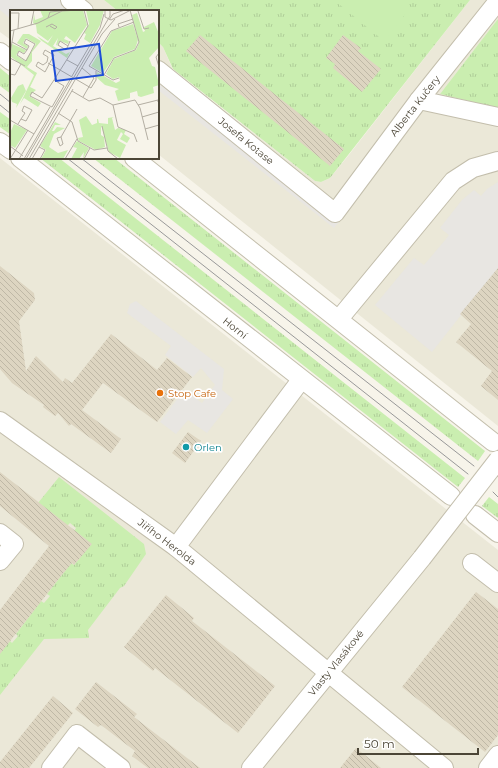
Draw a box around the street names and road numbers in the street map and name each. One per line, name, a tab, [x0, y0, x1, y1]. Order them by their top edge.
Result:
street label: Alberta Kučery	[387, 72, 443, 139]
street label: Josefa Kotase	[215, 114, 276, 167]
street label: Horní	[220, 314, 251, 342]
street label: Jiřího Herolda	[134, 515, 199, 568]
street label: Vlasty Vlasákové	[305, 627, 367, 699]

